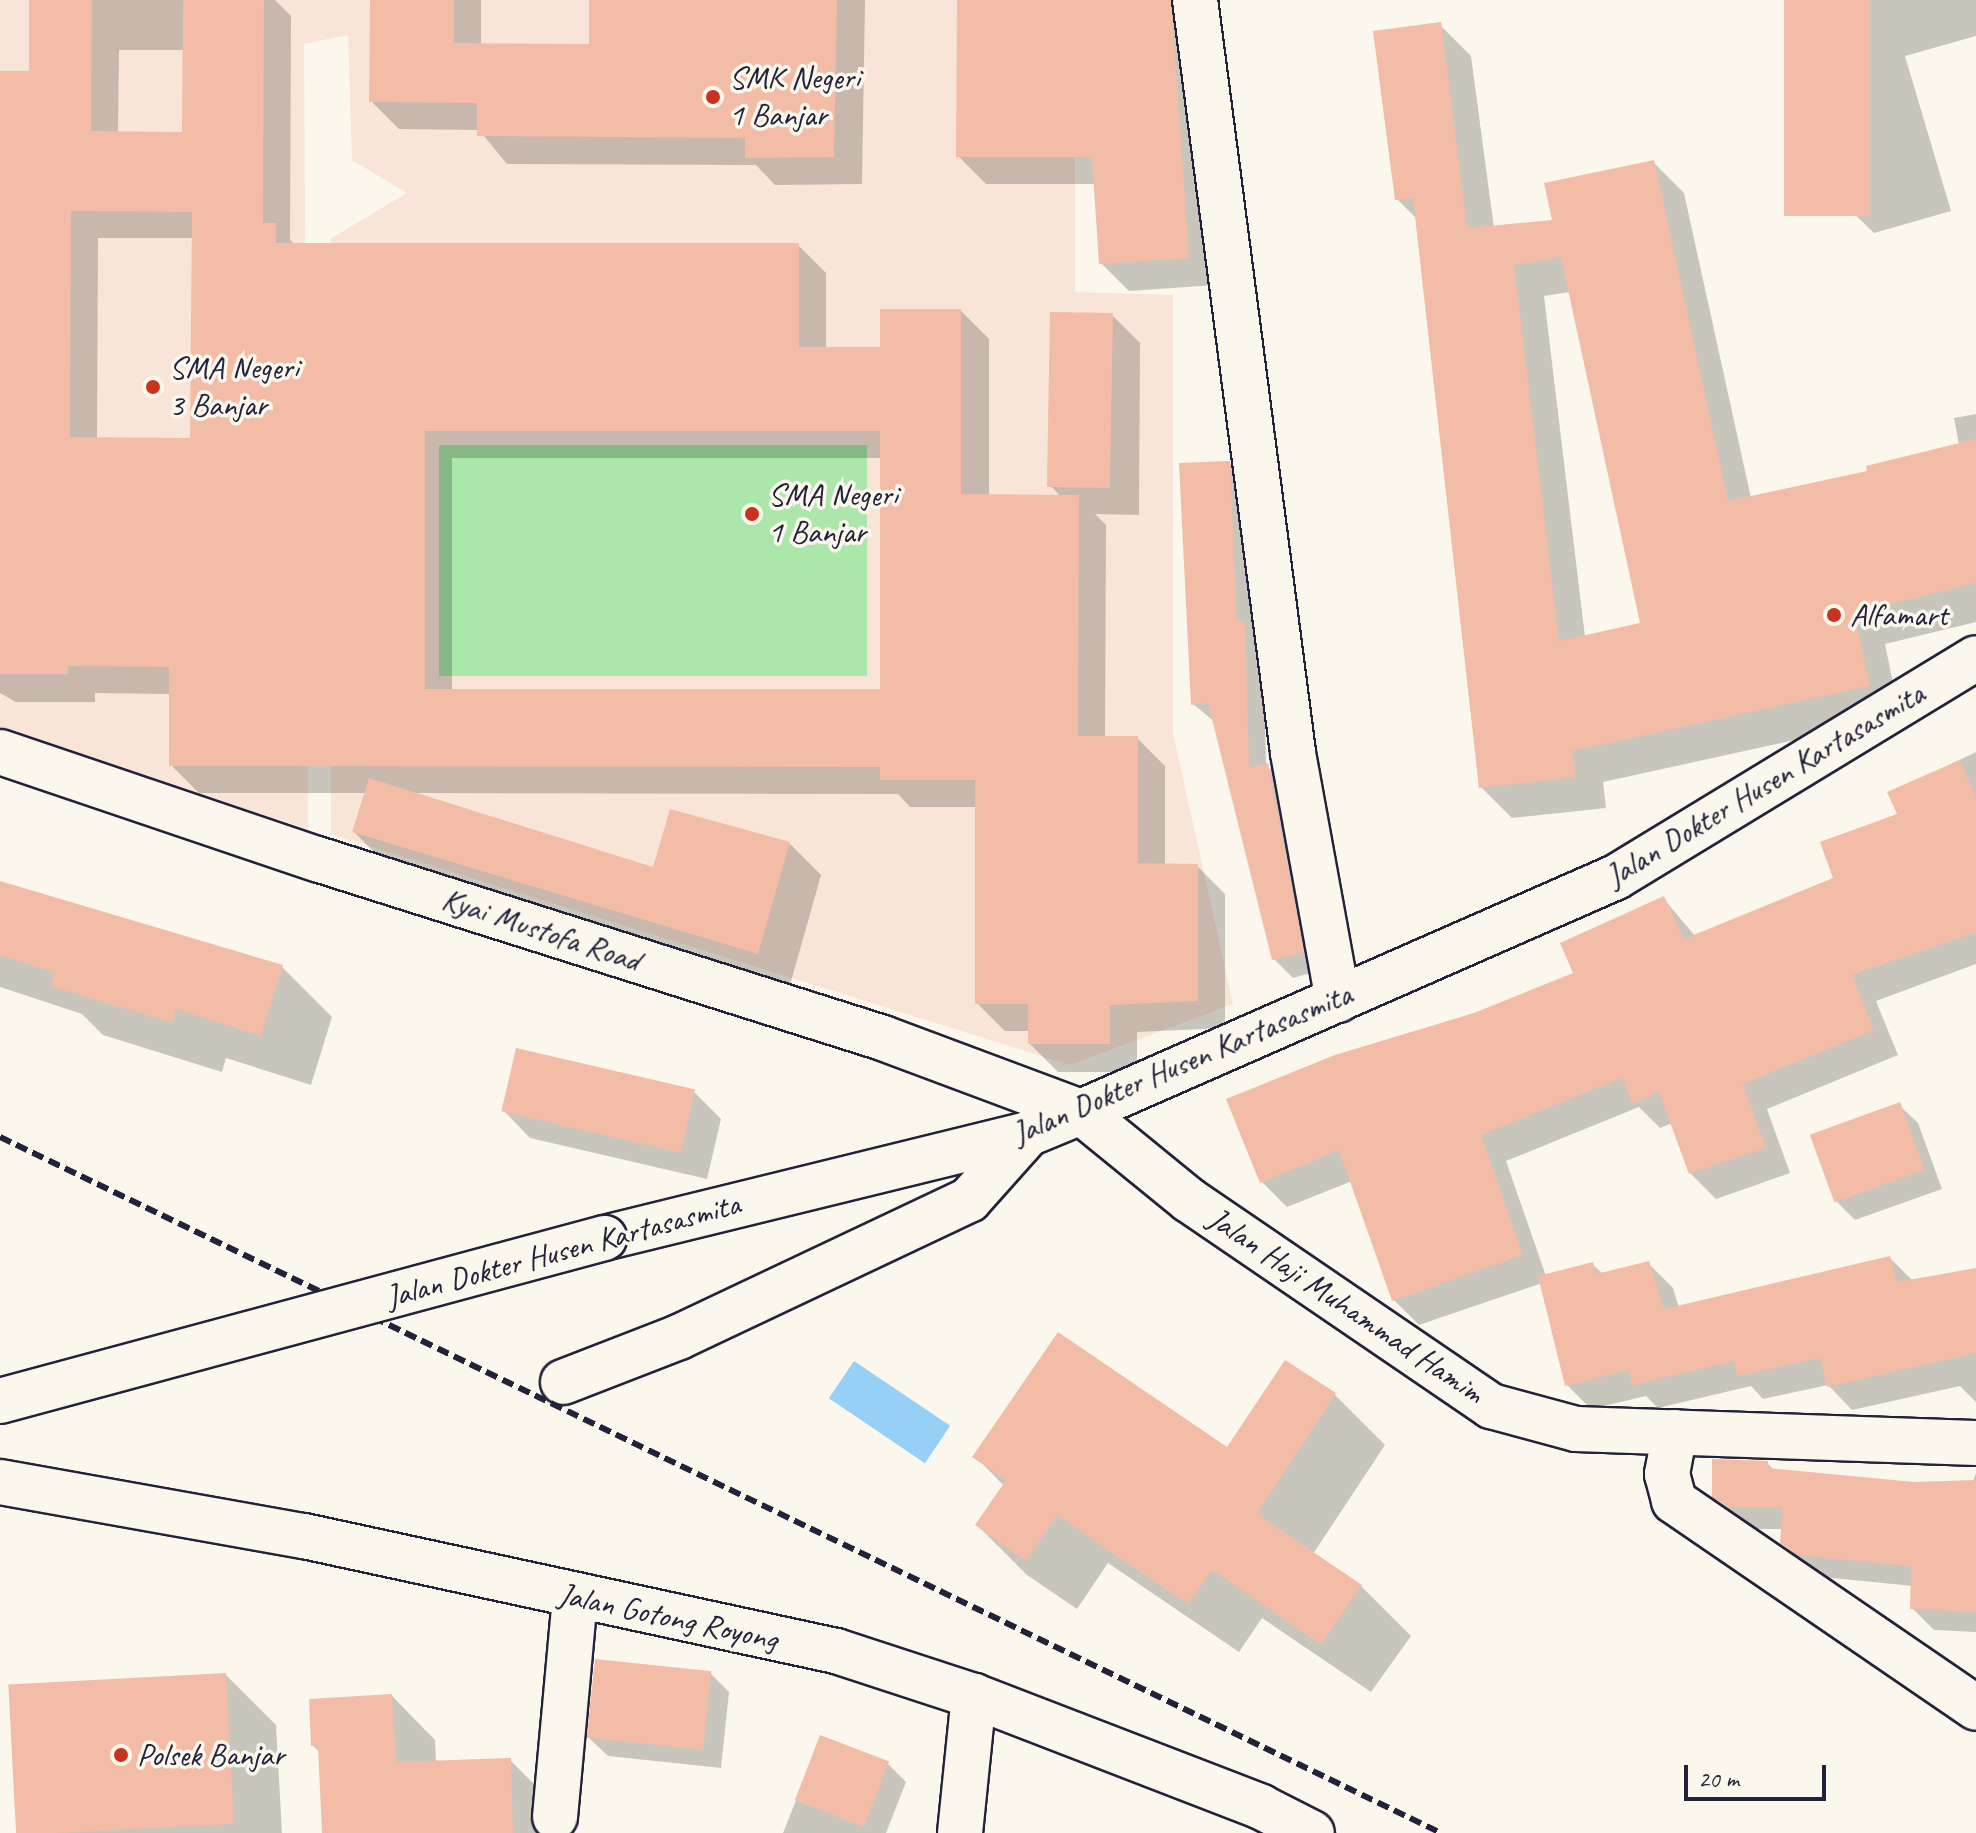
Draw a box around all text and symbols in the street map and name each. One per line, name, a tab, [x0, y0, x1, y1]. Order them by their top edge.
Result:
place label: SMK Negeri 1 Banjar	[729, 60, 860, 135]
marker: SMK Negeri 1 Banjar	[704, 88, 722, 106]
place label: SMA Negeri 3 Banjar	[169, 350, 300, 425]
marker: SMA Negeri 3 Banjar	[144, 378, 162, 396]
place label: SMA Negeri 1 Banjar	[768, 477, 899, 552]
marker: SMA Negeri 1 Banjar	[743, 505, 761, 523]
place label: Alfamart	[1850, 596, 1948, 634]
marker: Alfamart	[1825, 606, 1843, 624]
street label: Jalan Dokter Husen Kartasasmita	[1598, 674, 1932, 896]
street label: Kyai Mustofa Road	[438, 880, 644, 980]
street label: Jalan Dokter Husen Kartasasmita	[1006, 975, 1358, 1153]
street label: Jalan Dokter Husen Kartasasmita	[381, 1185, 745, 1317]
street label: Jalan Haji Muhammad Hamim	[1201, 1199, 1491, 1413]
street label: Jalan Gotong Royong	[555, 1575, 781, 1659]
place label: Polsek Banjar	[137, 1736, 284, 1774]
marker: Polsek Banjar	[112, 1746, 130, 1764]
scale bar	[1688, 1749, 1830, 1799]
text: 20 m	[1698, 1764, 1739, 1794]

